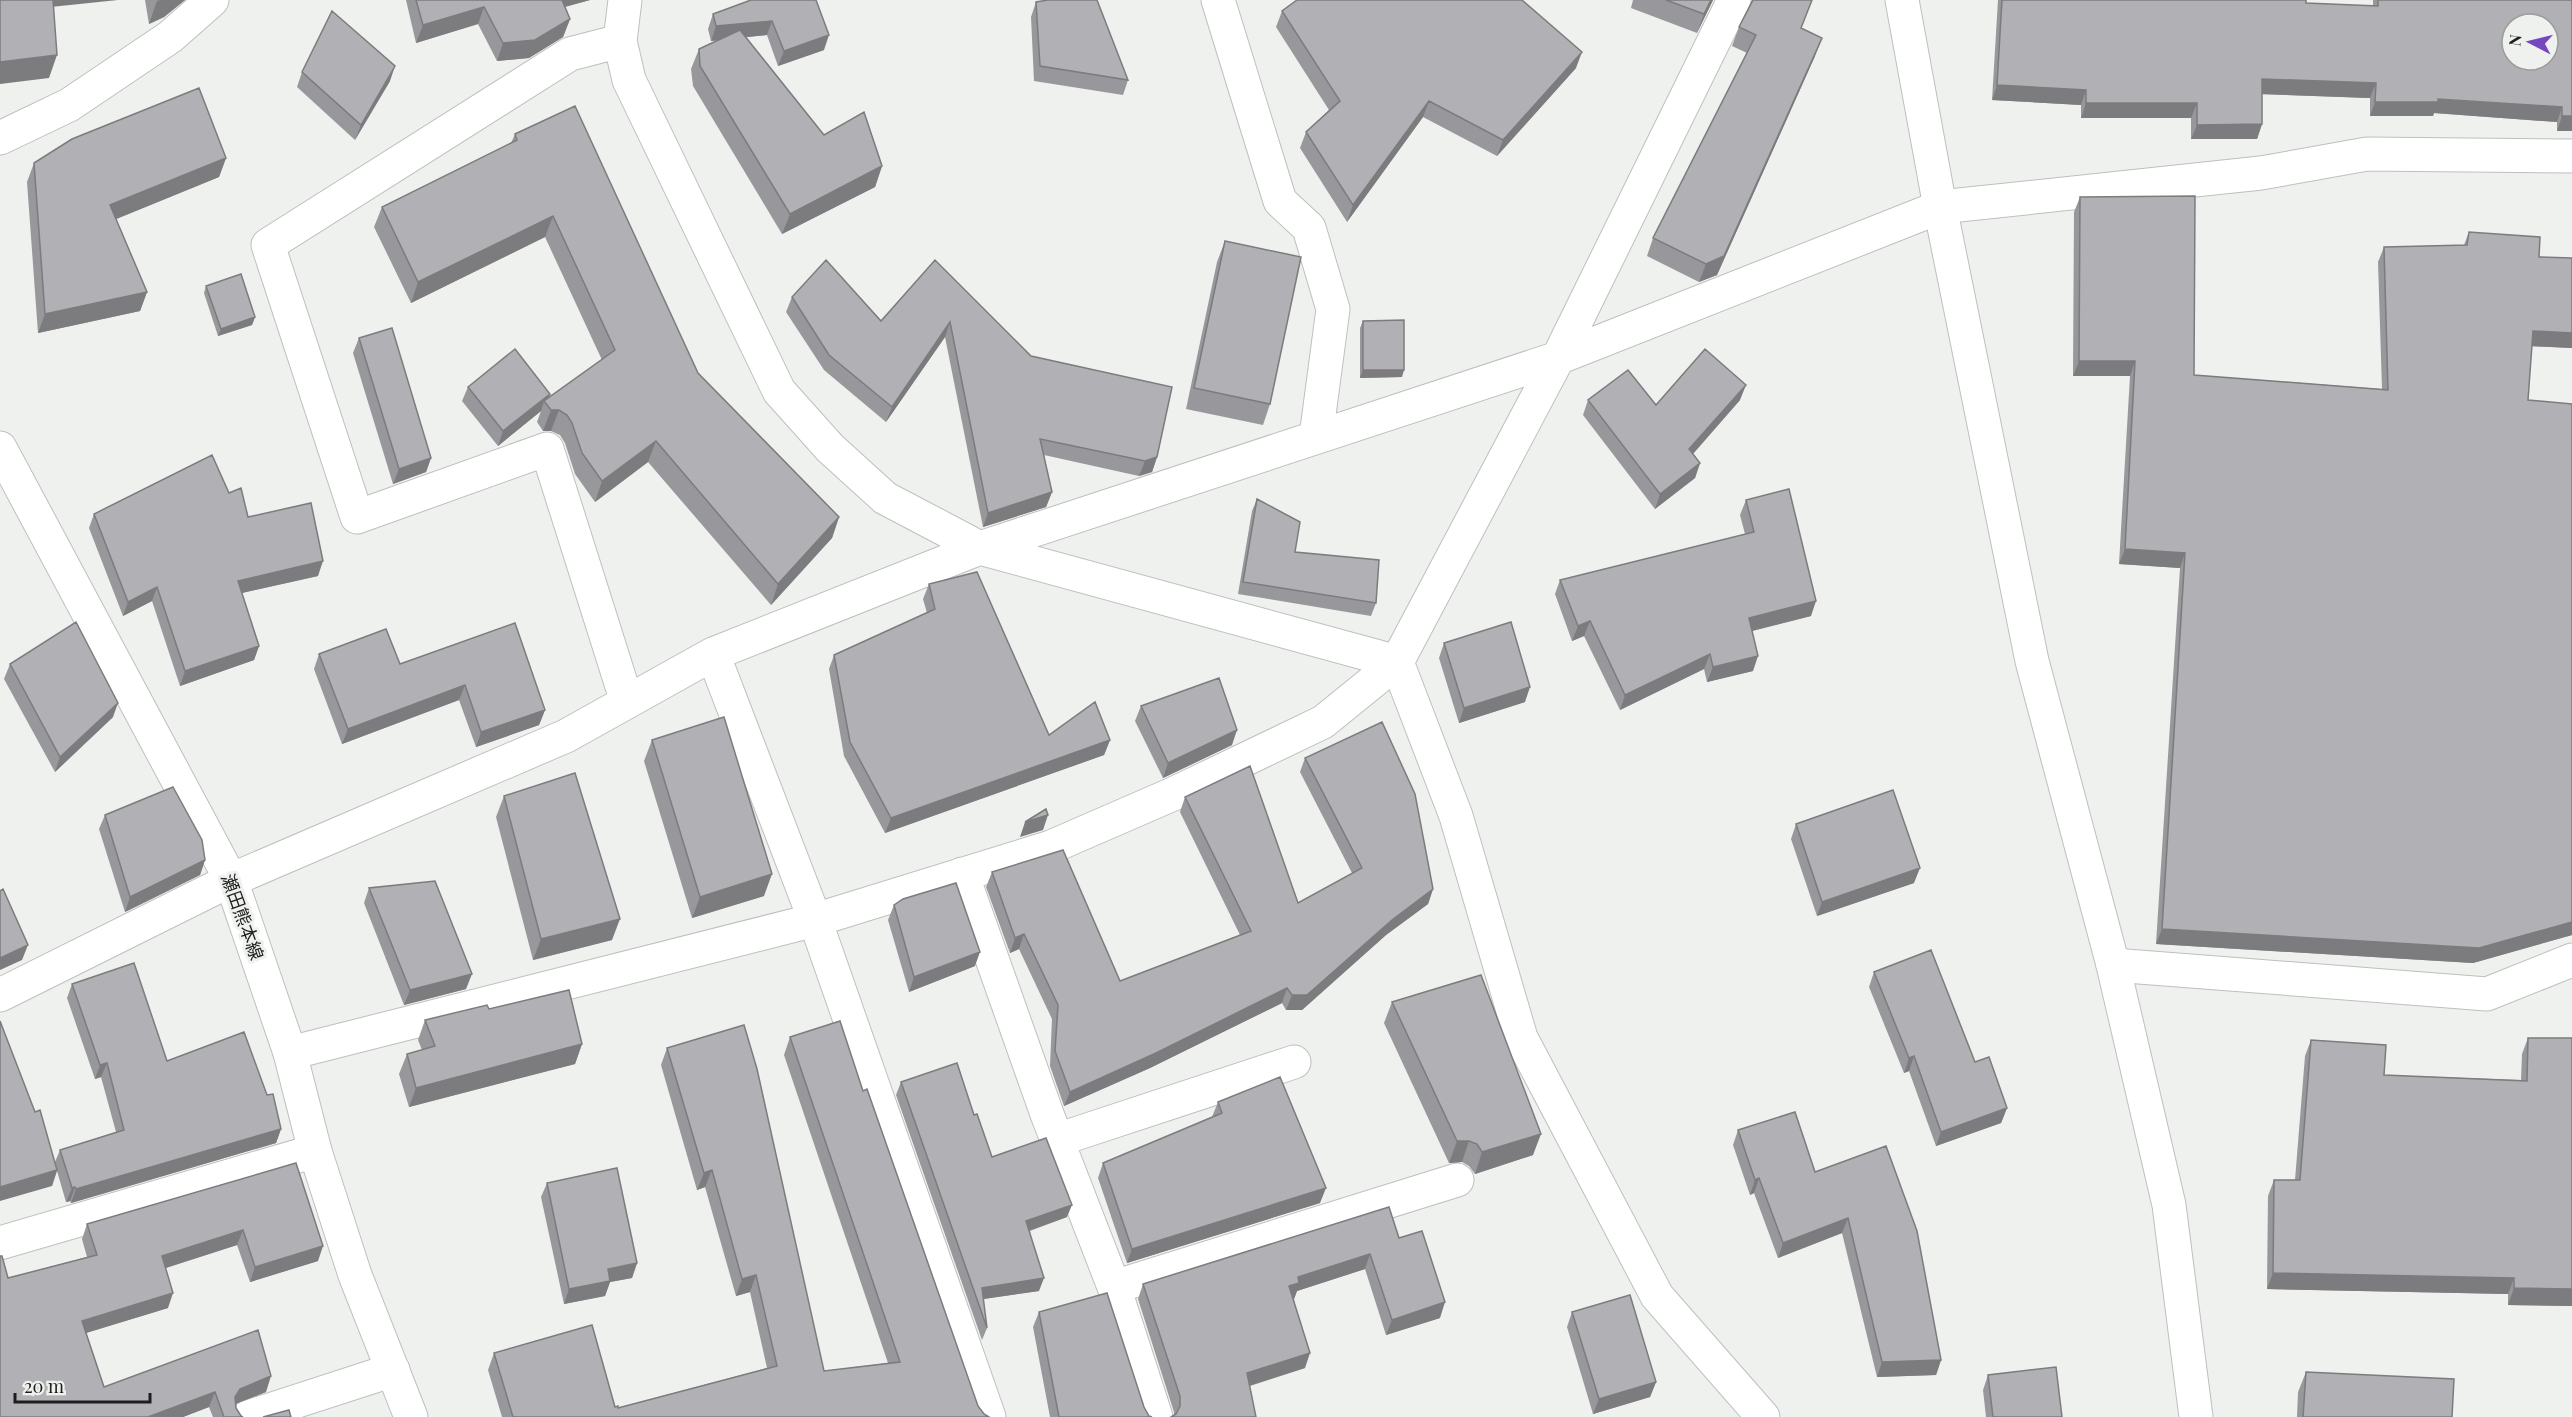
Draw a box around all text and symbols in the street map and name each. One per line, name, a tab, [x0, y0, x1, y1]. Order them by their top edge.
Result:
north arrow	[2500, 12, 2560, 72]
text: N	[2503, 33, 2526, 47]
street label: 瀬田熊本線	[216, 870, 270, 963]
scale bar	[15, 1366, 150, 1404]
text: 20 m	[24, 1374, 64, 1398]

